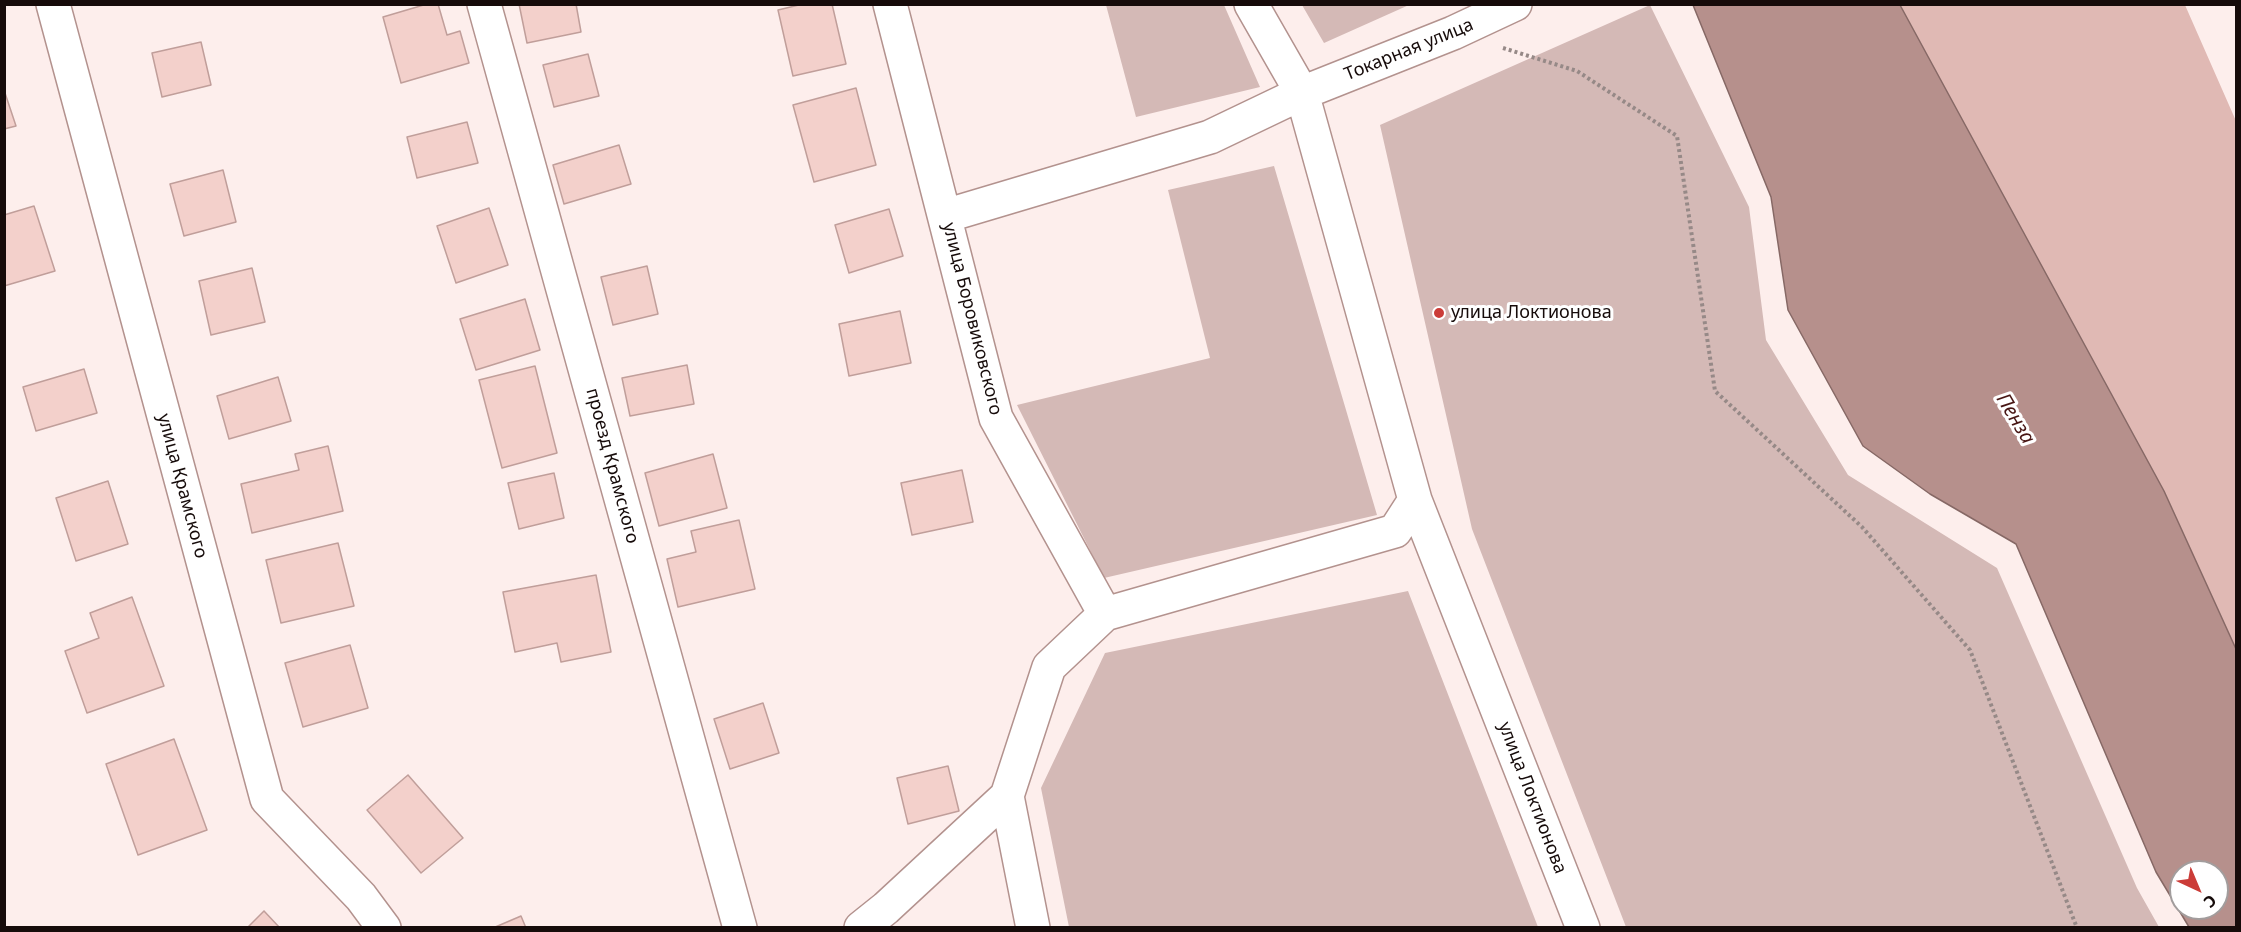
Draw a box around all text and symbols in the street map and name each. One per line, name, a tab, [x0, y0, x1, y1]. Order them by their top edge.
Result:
street label: Токарная улица	[1341, 14, 1477, 86]
street label: улица Боровиковского	[938, 221, 1006, 417]
place label: улица Локтионова	[1451, 302, 1612, 324]
marker: улица Локтионова	[1432, 306, 1446, 320]
street label: проезд Крамского	[581, 386, 643, 546]
water label: Пенза	[1991, 389, 2039, 449]
street label: улица Крамского	[152, 411, 212, 561]
street label: улица Локтионова	[1493, 719, 1571, 877]
north arrow	[2169, 860, 2229, 920]
text: С	[2199, 890, 2221, 913]

